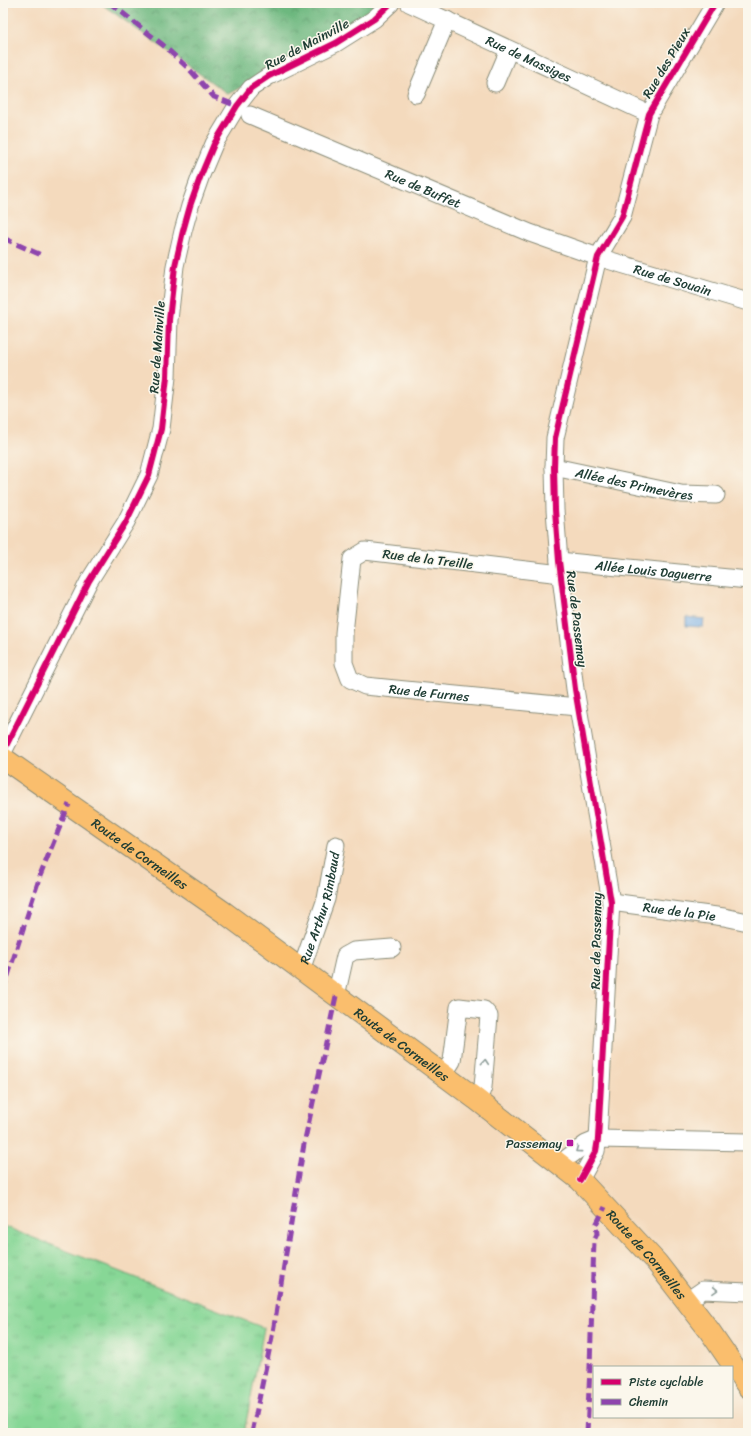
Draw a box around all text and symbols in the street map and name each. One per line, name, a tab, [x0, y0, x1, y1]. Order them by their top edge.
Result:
street label: Rue de Mainville	[261, 12, 354, 76]
street label: Rue des Pieux	[636, 23, 696, 103]
street label: Rue de Massiges	[482, 29, 576, 88]
street label: Rue de Buffet	[382, 162, 465, 214]
street label: Rue de Souain	[631, 257, 715, 302]
street label: Rue de Mainville	[142, 300, 172, 394]
street label: Allée des Primevères	[573, 460, 694, 506]
street label: Rue de la Treille	[381, 542, 475, 576]
street label: Allée Louis Daguerre	[593, 553, 713, 588]
street label: Rue de Passemay	[560, 569, 594, 669]
street label: Rue de Furnes	[388, 677, 471, 708]
street label: Route de Cormeilles	[87, 812, 194, 896]
street label: Rue Arthur Rimbaud	[293, 849, 346, 967]
street label: Rue de Passemay	[584, 892, 608, 990]
street label: Rue de la Pie	[642, 895, 717, 927]
street label: Route de Cormeilles	[349, 1001, 455, 1088]
one-way arrow	[480, 1059, 489, 1065]
place label: Passemay	[506, 1132, 562, 1155]
marker: Passemay	[565, 1138, 575, 1148]
one-way arrow	[575, 1145, 582, 1153]
street label: Route de Cormeilles	[601, 1204, 694, 1305]
one-way arrow	[712, 1286, 718, 1295]
legend	[593, 1366, 733, 1418]
text: Piste cyclable	[629, 1371, 703, 1393]
text: Chemin	[629, 1391, 668, 1413]

